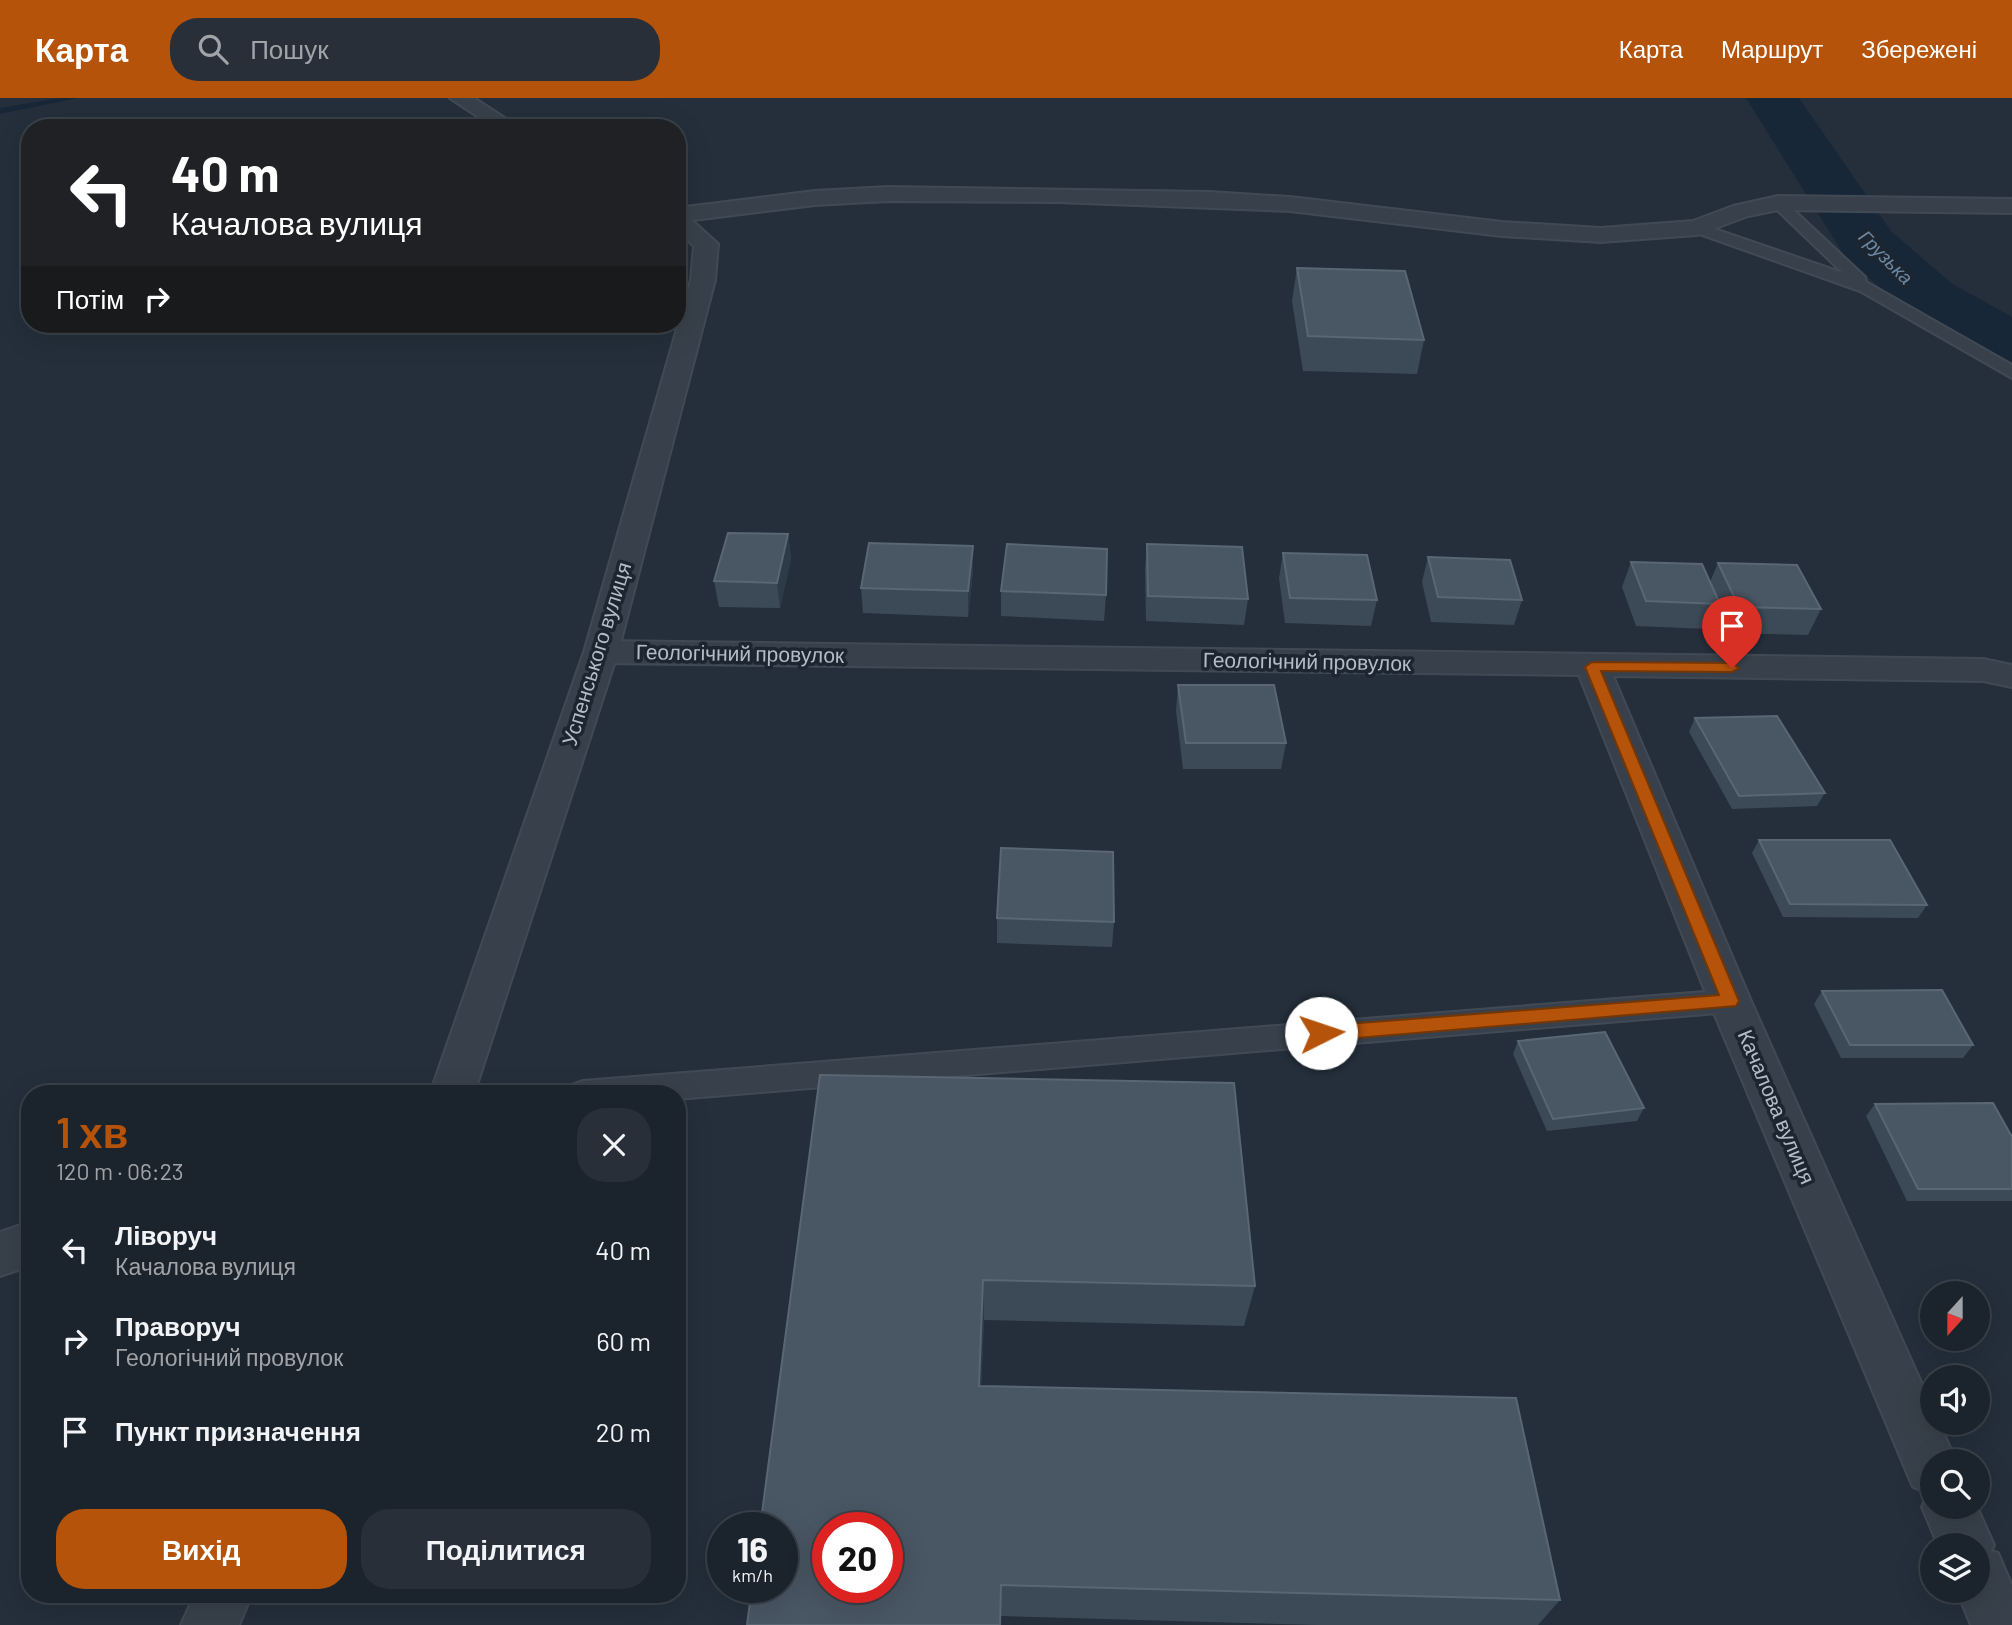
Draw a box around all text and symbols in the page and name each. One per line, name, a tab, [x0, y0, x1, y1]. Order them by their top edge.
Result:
search box	[170, 18, 660, 81]
text: Карта	[35, 29, 128, 69]
icon: search	[194, 30, 232, 68]
text: Пошук	[250, 33, 329, 64]
text: Карта	[1619, 34, 1683, 63]
text: Маршрут	[1721, 34, 1823, 63]
text: Збережені	[1861, 34, 1977, 63]
text: 40 m	[171, 143, 279, 202]
icon: left	[56, 147, 147, 238]
text: Качалова вулиця	[171, 203, 423, 241]
water label: Грузька	[1854, 225, 1918, 289]
icon: right	[138, 280, 176, 318]
text: Потім	[56, 283, 124, 314]
street label: Успенського вулиця	[556, 559, 635, 748]
pin	[1702, 596, 1762, 668]
icon: arrive	[1713, 607, 1751, 645]
street label: Геологічний провулок	[636, 638, 845, 667]
street label: Геологічний провулок	[1203, 646, 1412, 675]
position arrow	[1284, 996, 1358, 1070]
street label: Качалова вулиця	[1734, 1026, 1821, 1187]
text: 1 хв	[56, 1106, 128, 1156]
button: close	[577, 1108, 651, 1182]
text: 120 m · 06:23	[56, 1157, 184, 1185]
text: Ліворуч	[115, 1219, 217, 1250]
icon: left	[56, 1231, 94, 1269]
text: 40 m	[595, 1234, 651, 1265]
text: Качалова вулиця	[115, 1252, 296, 1280]
north arrow	[1920, 1281, 1990, 1351]
map controls	[1920, 1281, 1990, 1603]
text: Праворуч	[115, 1310, 241, 1341]
icon: right	[56, 1322, 94, 1360]
text: 60 m	[596, 1325, 651, 1356]
text: Геологічний провулок	[115, 1343, 343, 1371]
button: sound	[1920, 1365, 1990, 1435]
icon: arrive	[56, 1413, 94, 1451]
text: Пункт призначення	[115, 1415, 361, 1446]
text: 20 m	[596, 1416, 651, 1447]
button: search	[1920, 1449, 1990, 1519]
button: Вихід	[56, 1509, 347, 1589]
button: Поділитися	[361, 1509, 651, 1589]
speed limit sign: 20	[812, 1512, 903, 1603]
text: 16	[737, 1527, 768, 1569]
button: layers	[1920, 1533, 1990, 1603]
text: km/h	[732, 1564, 773, 1586]

